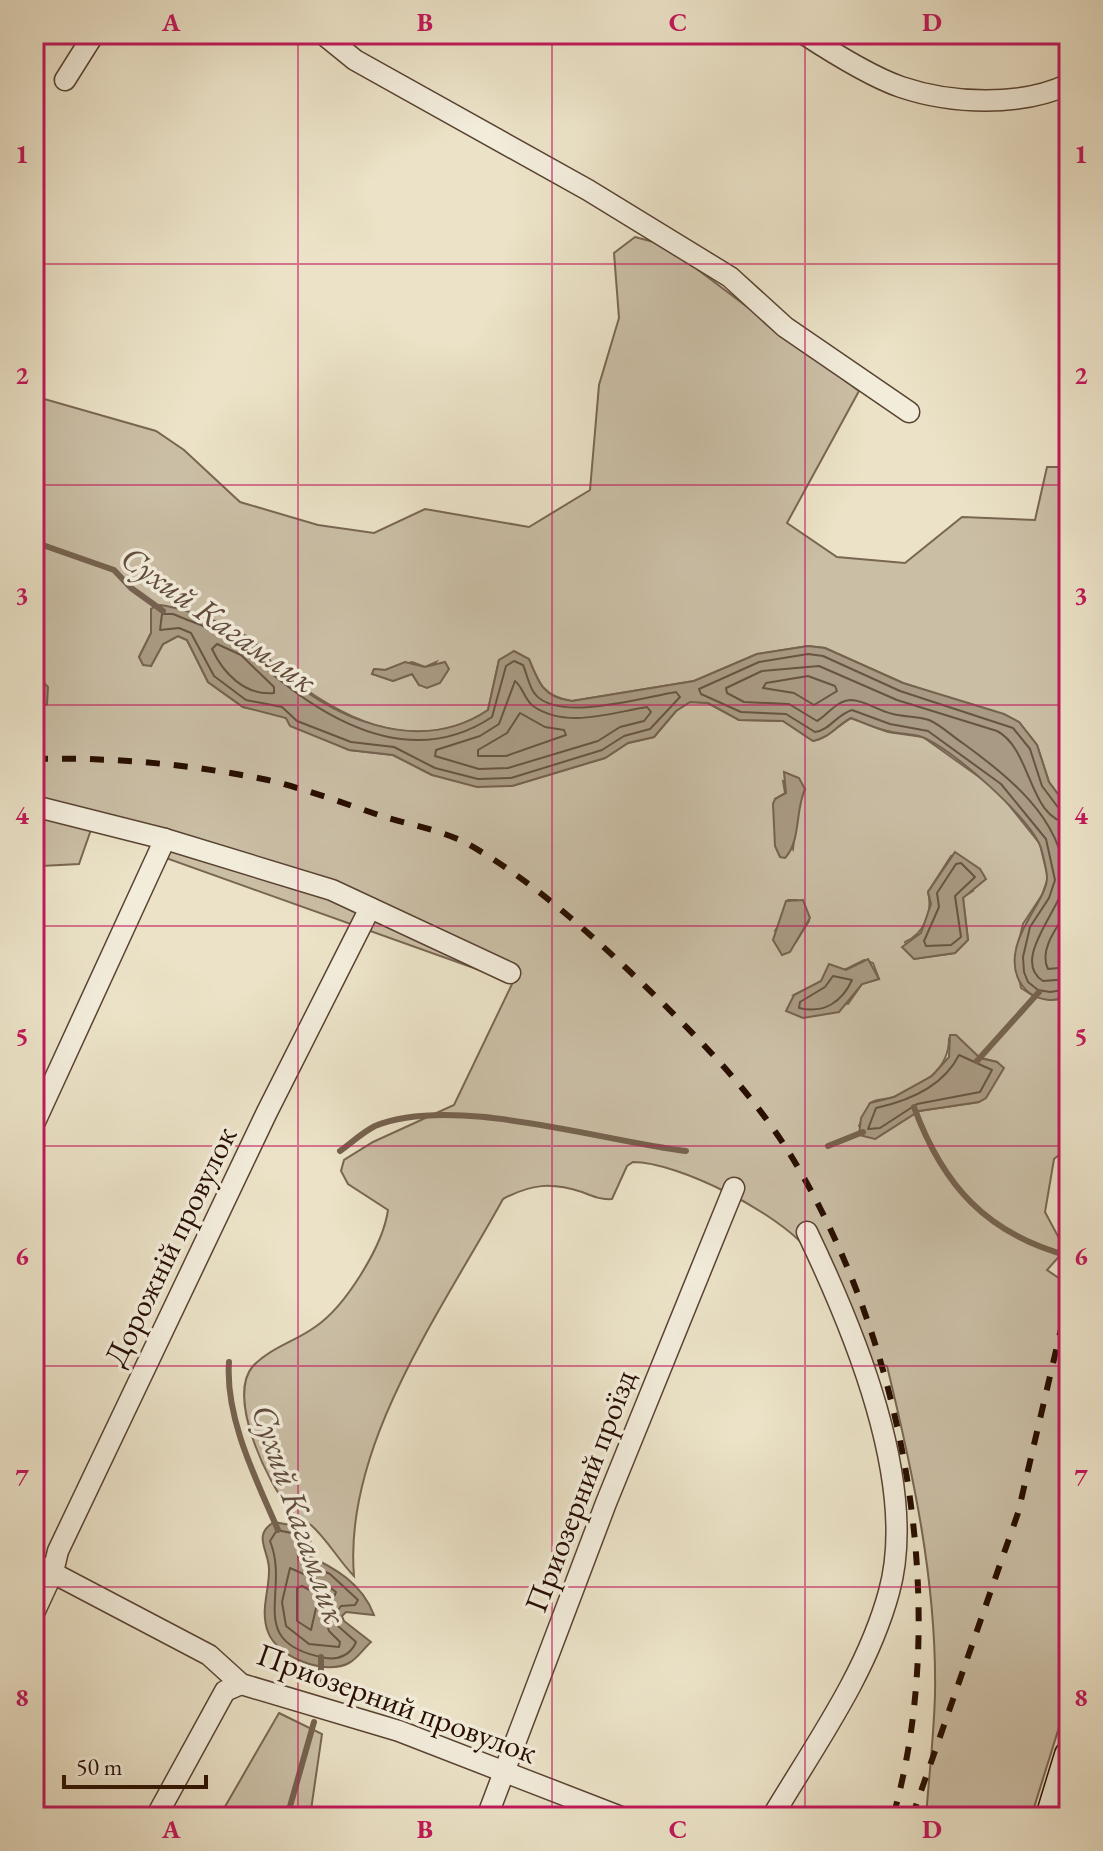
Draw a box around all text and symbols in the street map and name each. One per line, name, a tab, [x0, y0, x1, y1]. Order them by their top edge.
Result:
text: A	[161, 5, 181, 39]
text: B	[417, 5, 433, 39]
text: C	[669, 5, 687, 39]
text: D	[922, 5, 942, 39]
text: 1	[15, 137, 29, 171]
text: 1	[1074, 137, 1088, 171]
text: 2	[15, 358, 29, 392]
text: 2	[1074, 358, 1088, 392]
water label: Сухий Кагамлик	[113, 535, 326, 703]
text: 3	[15, 578, 29, 612]
text: 3	[1074, 578, 1088, 612]
text: 4	[15, 798, 29, 832]
text: 4	[1074, 798, 1088, 832]
text: 5	[15, 1019, 29, 1053]
text: 5	[1074, 1019, 1088, 1053]
street label: Дорожній провулок	[94, 1119, 246, 1373]
text: 6	[15, 1239, 29, 1273]
text: 6	[1074, 1239, 1088, 1273]
street label: Приозерний проїзд	[514, 1363, 646, 1618]
water label: Сухий Кагамлик	[242, 1399, 358, 1630]
text: 7	[15, 1460, 29, 1494]
text: 7	[1074, 1460, 1088, 1494]
street label: Приозерний провулок	[251, 1633, 543, 1773]
text: 8	[15, 1680, 29, 1714]
text: 8	[1074, 1680, 1088, 1714]
scale bar	[64, 1739, 206, 1789]
text: 50 m	[76, 1751, 123, 1782]
text: A	[161, 1812, 181, 1846]
text: B	[417, 1812, 433, 1846]
text: C	[669, 1812, 687, 1846]
text: D	[922, 1812, 942, 1846]

